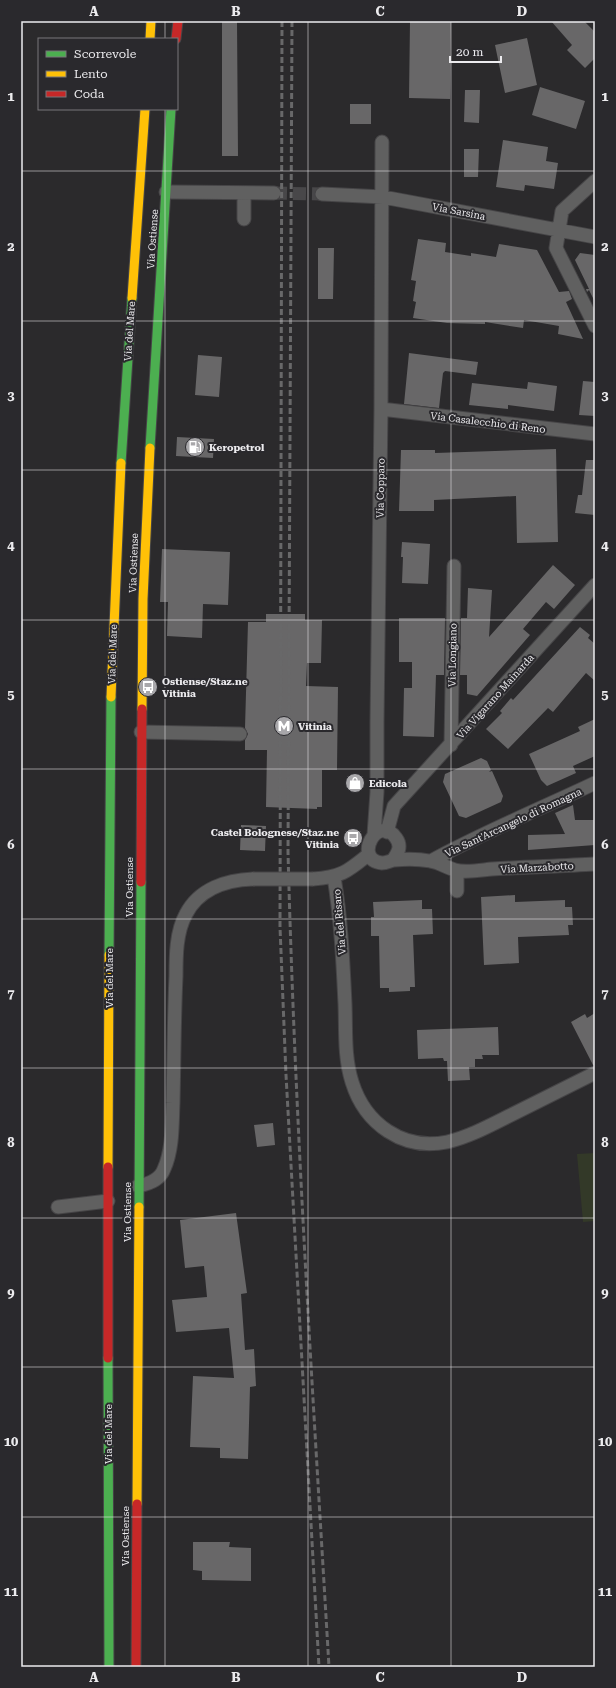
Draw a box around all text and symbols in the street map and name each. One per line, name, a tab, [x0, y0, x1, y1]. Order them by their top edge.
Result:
text: A	[89, 4, 99, 19]
text: B	[231, 4, 241, 19]
text: C	[375, 4, 385, 19]
text: D	[517, 4, 527, 19]
legend	[38, 38, 178, 110]
scale bar	[450, 38, 501, 64]
text: 20 m	[456, 45, 483, 59]
text: Scorrevole	[74, 47, 137, 61]
text: Lento	[74, 67, 108, 81]
text: Coda	[74, 87, 105, 101]
text: 1	[7, 89, 15, 104]
text: 1	[601, 89, 609, 104]
street label: Via Sarsina	[431, 201, 487, 222]
street label: Via Ostiense	[145, 208, 160, 269]
text: 2	[7, 239, 15, 254]
text: 2	[601, 239, 609, 254]
street label: Via del Mare	[122, 300, 137, 361]
text: 3	[7, 388, 15, 403]
text: 3	[601, 388, 609, 403]
street label: Via Casalecchio di Reno	[430, 410, 546, 435]
fuel station icon: Keropetrol	[184, 436, 206, 458]
place label: Keropetrol	[209, 442, 265, 453]
street label: Via Copparo	[374, 458, 387, 518]
street label: Via Ostiense	[127, 532, 140, 593]
text: 4	[7, 538, 15, 553]
text: 4	[601, 538, 609, 553]
street label: Via del Mare	[106, 623, 119, 684]
street label: Via Longiano	[446, 623, 459, 687]
street label: Via Vigarano Mainarda	[455, 652, 537, 741]
bus stop icon: Ostiense/Staz.ne Vitinia	[137, 676, 159, 698]
place label: Ostiense/Staz.ne Vitinia	[162, 676, 248, 699]
text: 5	[7, 687, 15, 702]
text: 5	[601, 687, 609, 702]
metro station icon: Vitinia	[273, 715, 295, 737]
place label: Vitinia	[298, 721, 332, 732]
shop icon: Edicola	[344, 772, 366, 794]
place label: Edicola	[369, 778, 407, 789]
street label: Via Sant'Arcangelo di Romagna	[443, 786, 584, 859]
place label: Castel Bolognese/Staz.ne Vitinia	[211, 827, 339, 850]
bus stop icon: Castel Bolognese/Staz.ne Vitinia	[342, 827, 364, 849]
text: 6	[7, 837, 15, 852]
text: 6	[601, 837, 609, 852]
street label: Via Ostiense	[124, 857, 135, 917]
street label: Via Marzabotto	[500, 860, 574, 875]
street label: Via del Risaro	[331, 889, 348, 955]
street label: Via del Mare	[104, 948, 115, 1008]
text: 7	[7, 986, 15, 1001]
text: 7	[601, 986, 609, 1001]
text: 8	[7, 1135, 15, 1150]
text: 8	[601, 1135, 609, 1150]
street label: Via Ostiense	[122, 1182, 133, 1242]
text: 9	[7, 1285, 15, 1300]
text: 9	[601, 1285, 609, 1300]
street label: Via del Mare	[103, 1404, 114, 1464]
text: 10	[4, 1434, 18, 1449]
text: 10	[598, 1434, 612, 1449]
street label: Via Ostiense	[120, 1506, 131, 1566]
text: 11	[4, 1584, 18, 1599]
text: 11	[598, 1584, 612, 1599]
text: A	[89, 1670, 99, 1685]
text: B	[231, 1670, 241, 1685]
text: C	[375, 1670, 385, 1685]
text: D	[517, 1670, 527, 1685]

